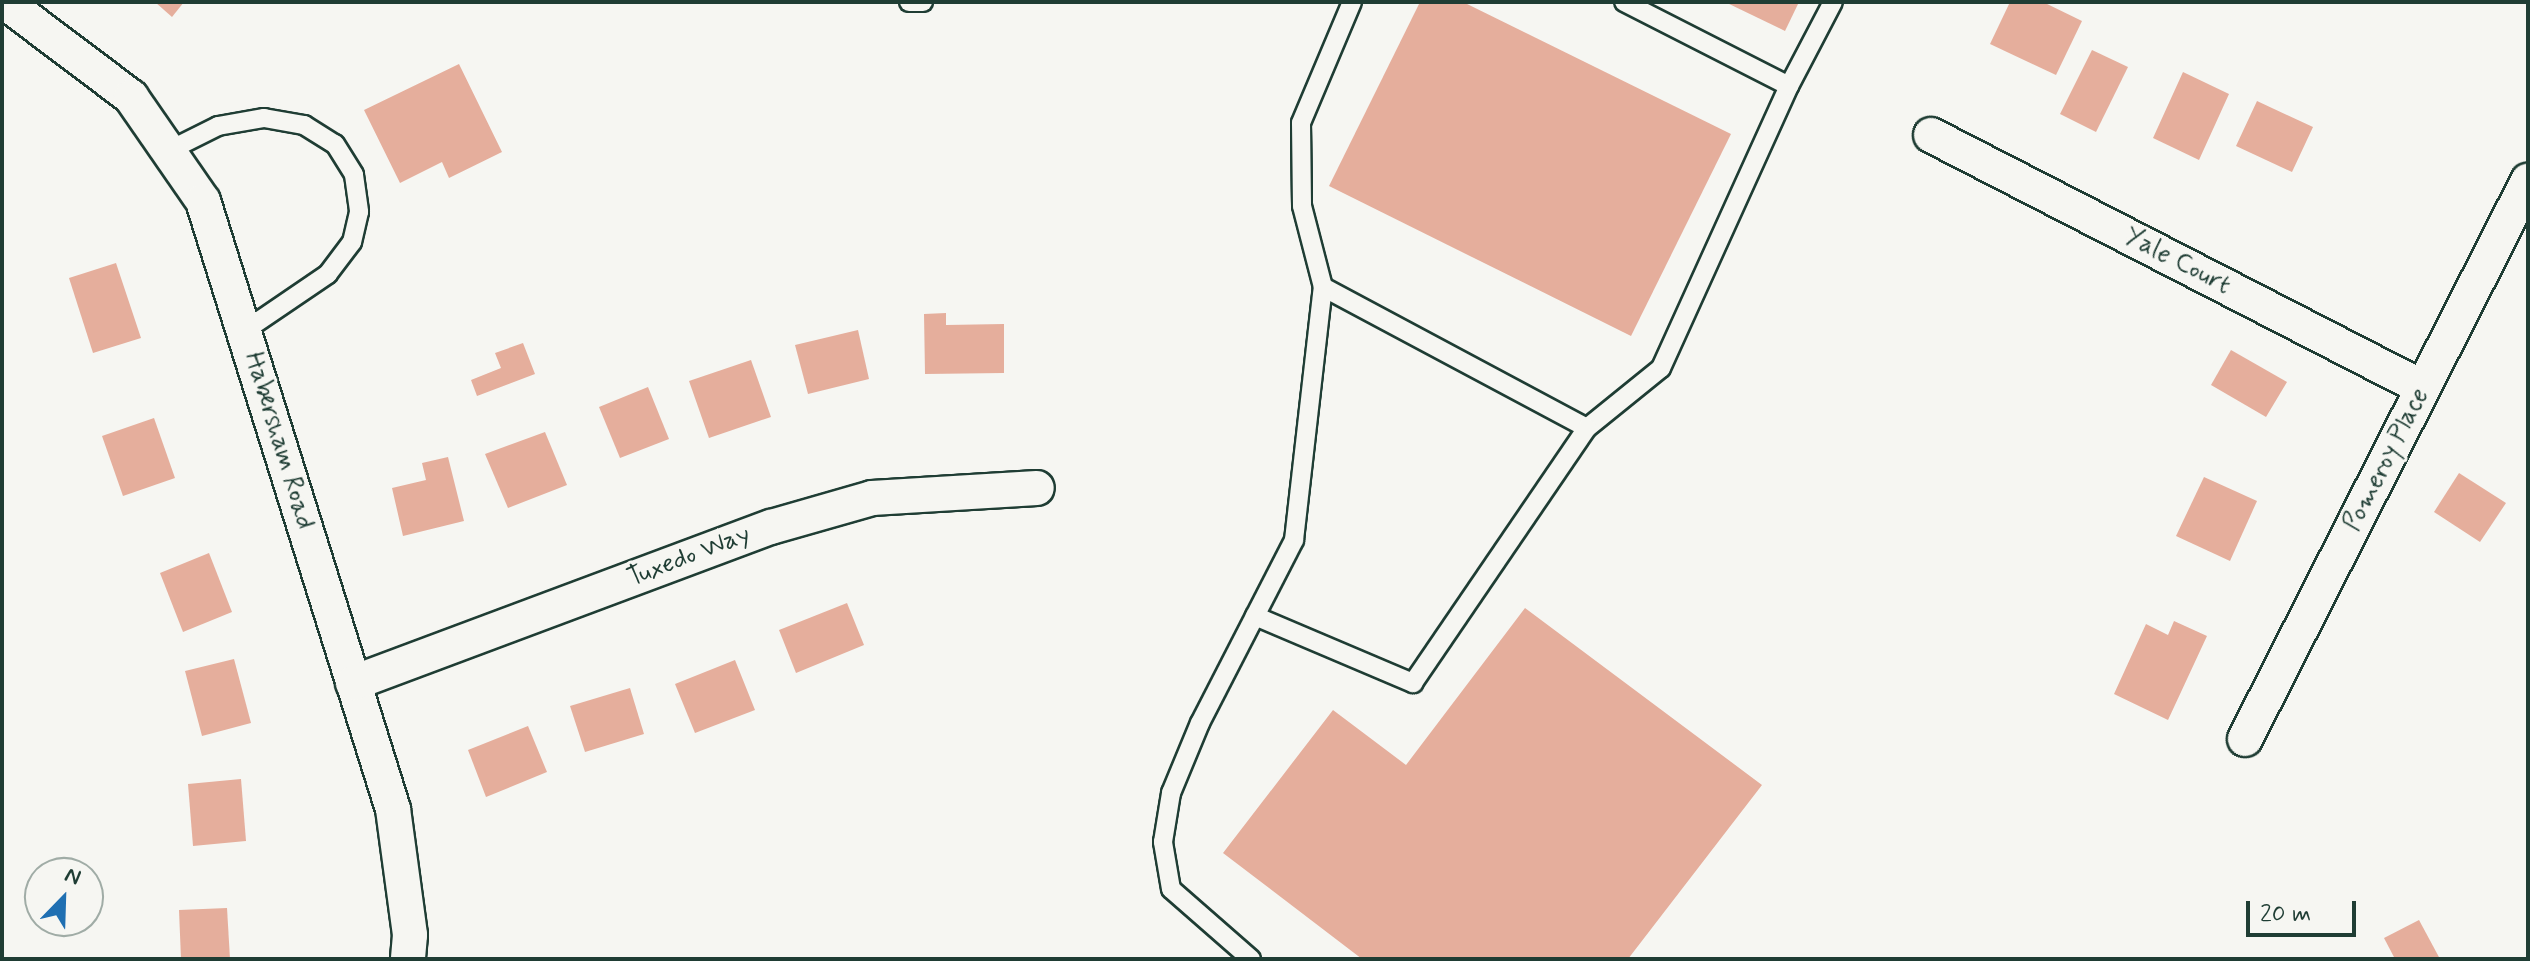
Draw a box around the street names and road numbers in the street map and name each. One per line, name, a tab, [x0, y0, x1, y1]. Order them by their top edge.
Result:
street label: Yale Court	[2117, 221, 2237, 303]
street label: Habersham Road	[237, 350, 319, 532]
street label: Pomeroy Place	[2337, 383, 2437, 537]
street label: Tuxedo Way	[623, 519, 755, 595]

